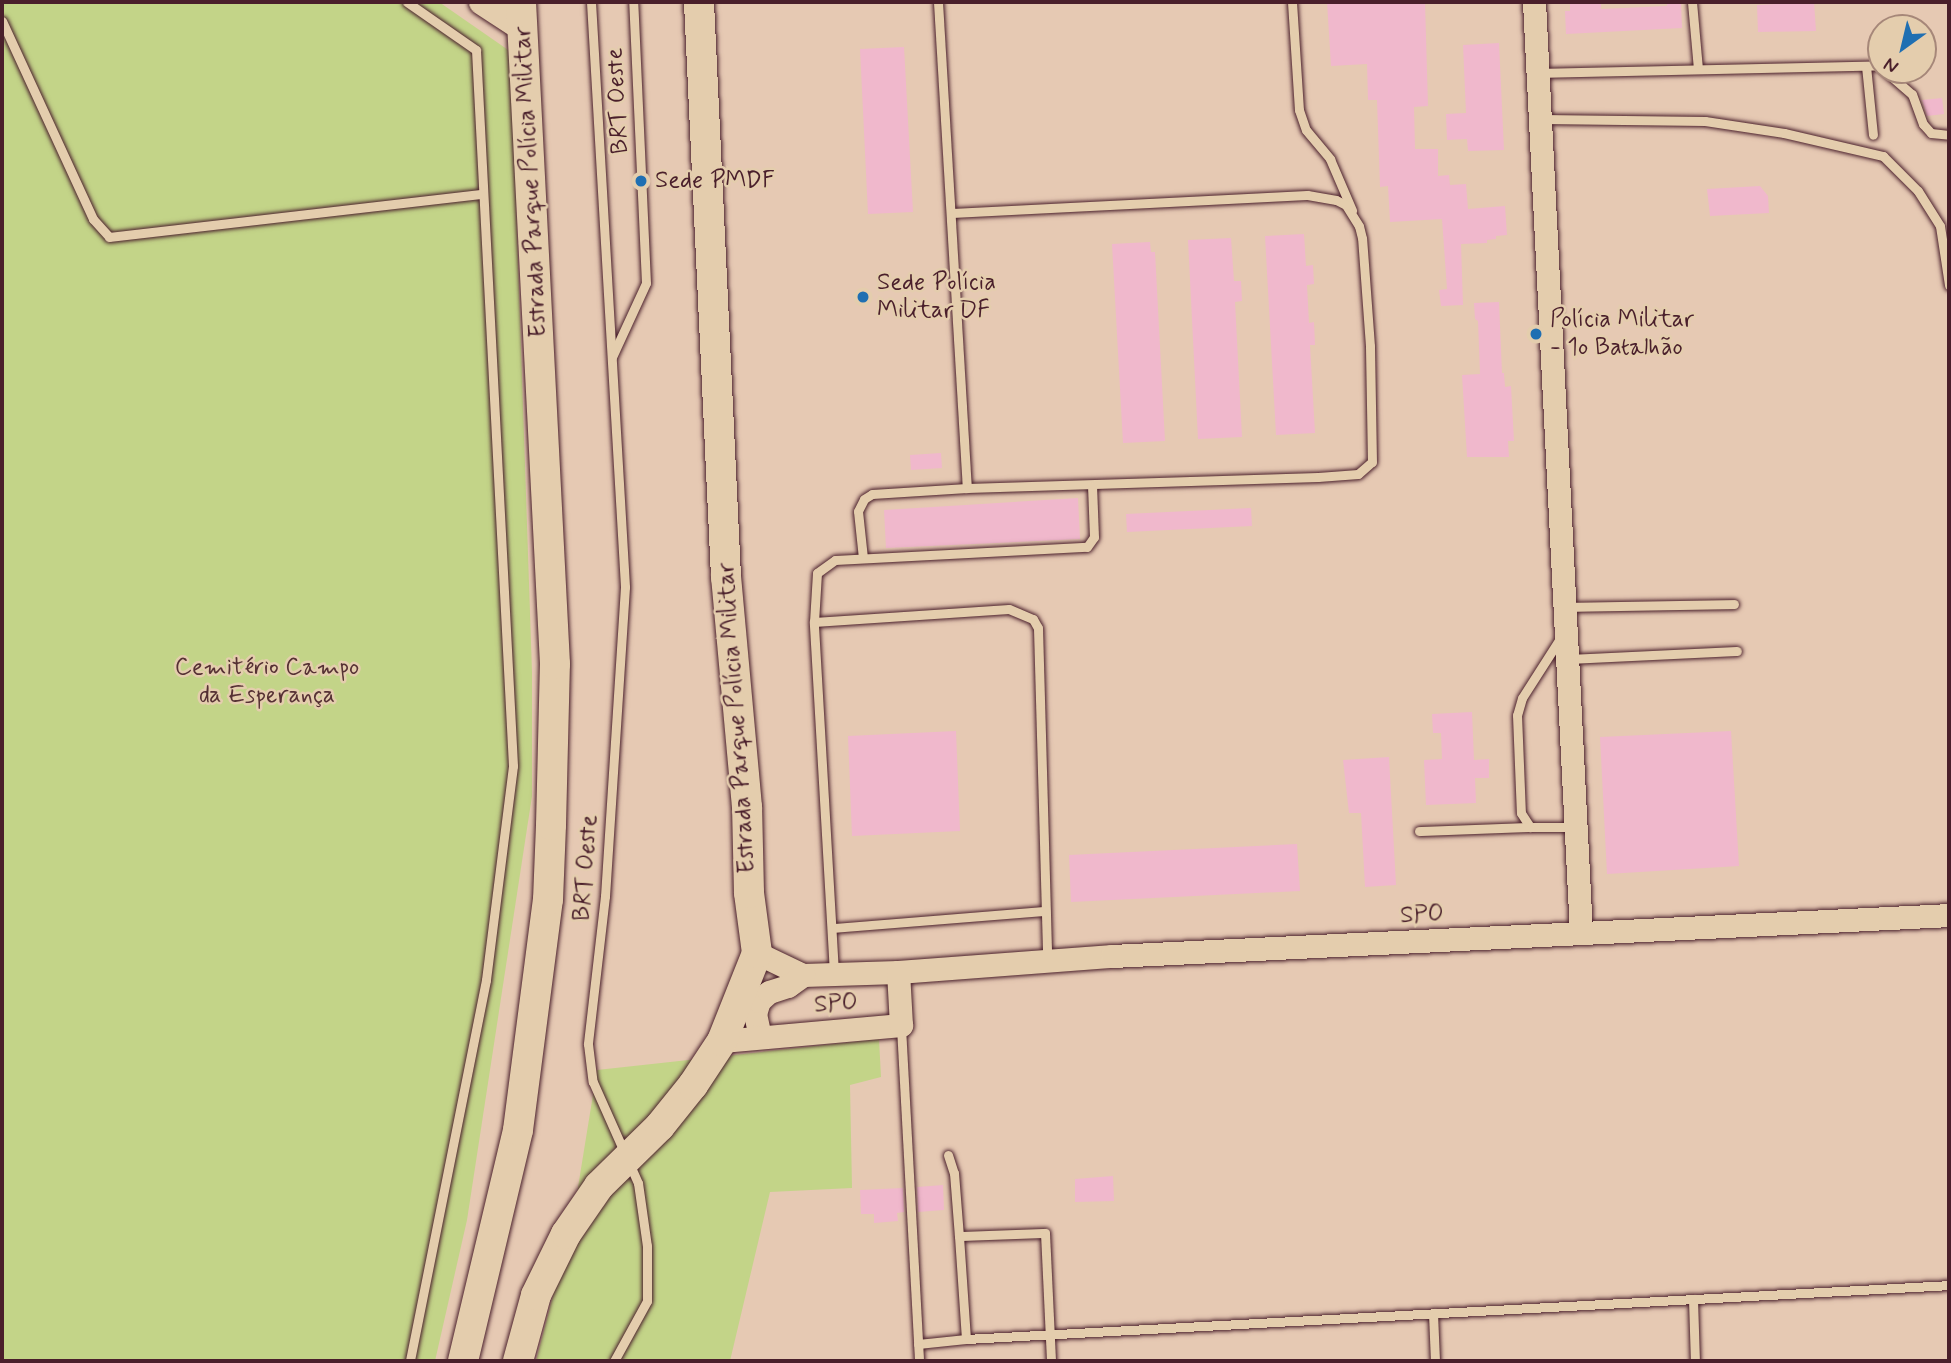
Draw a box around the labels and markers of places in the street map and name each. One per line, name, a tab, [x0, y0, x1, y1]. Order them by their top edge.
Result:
place label: Sede PMDF	[655, 167, 776, 195]
marker: Sede PMDF	[633, 173, 649, 189]
place label: Sede Polícia Militar DF	[877, 269, 993, 325]
marker: Sede Polícia Militar DF	[855, 289, 871, 305]
place label: Polícia Militar - 1o Batalhão	[1550, 306, 1694, 362]
marker: Polícia Militar - 1o Batalhão	[1528, 326, 1544, 342]

